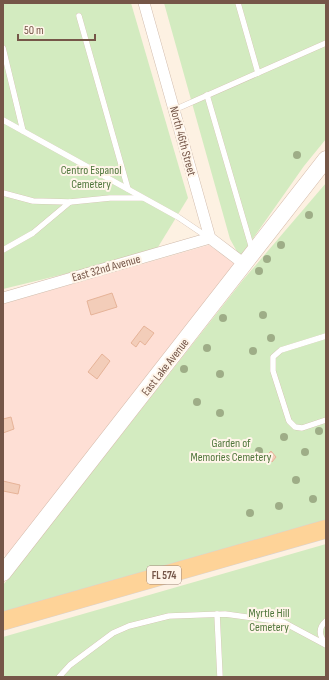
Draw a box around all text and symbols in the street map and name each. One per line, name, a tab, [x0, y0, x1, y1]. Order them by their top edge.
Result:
scale bar	[18, 16, 95, 42]
text: 50 m	[24, 23, 44, 38]
street label: North 46th Street	[166, 105, 199, 178]
park label: Centro Espanol Cemetery	[61, 163, 121, 192]
street label: East 32nd Avenue	[70, 251, 142, 285]
street label: East Lake Avenue	[138, 335, 193, 399]
park label: Garden of Memories Cemetery	[191, 436, 272, 465]
road number: FL 574	[147, 566, 181, 584]
park label: Myrtle Hill Cemetery	[249, 606, 289, 635]

